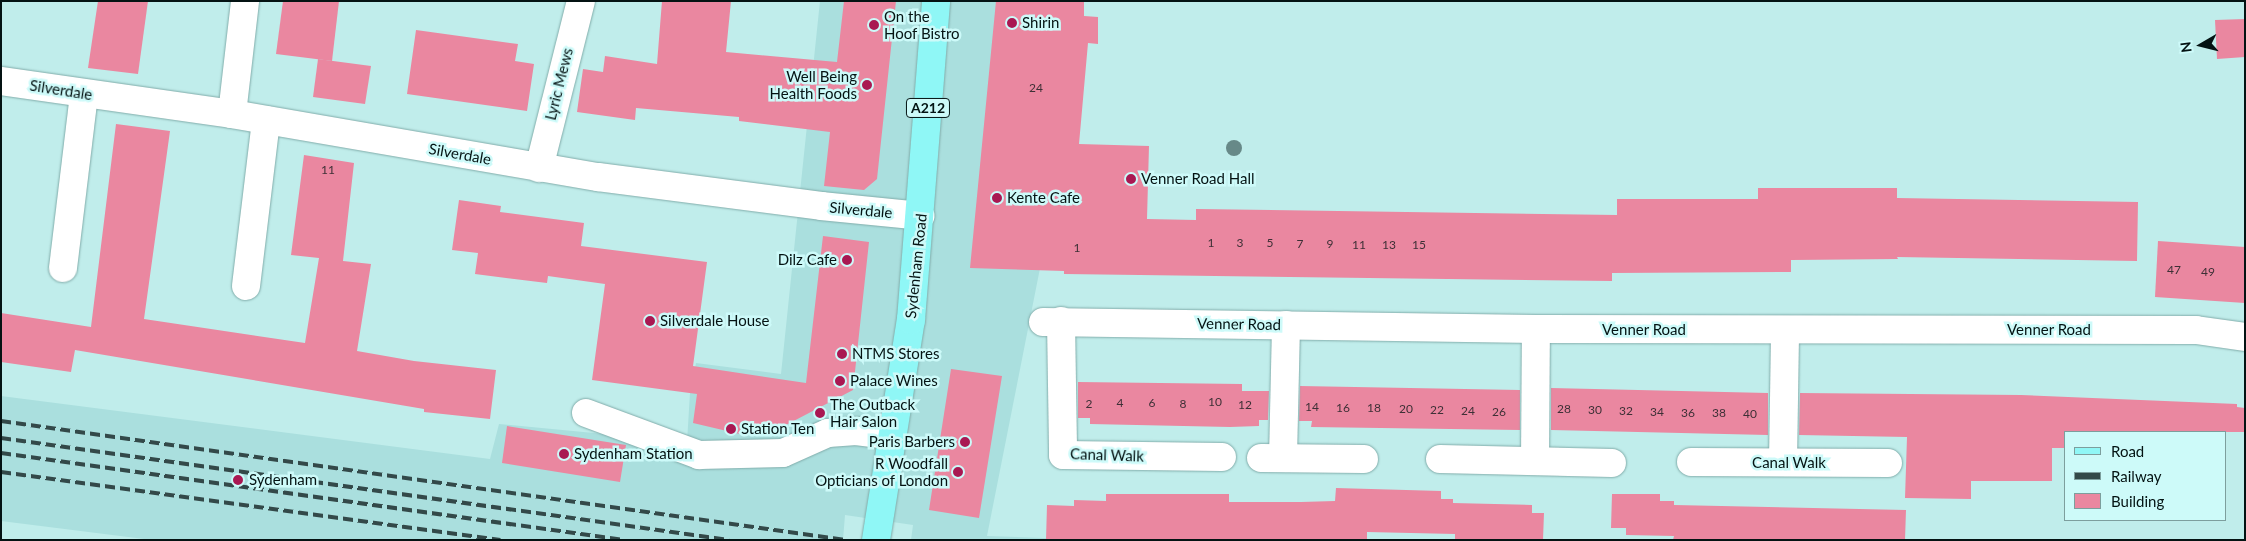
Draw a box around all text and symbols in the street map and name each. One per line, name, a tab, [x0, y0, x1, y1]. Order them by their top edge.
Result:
place label: On the Hoof Bistro	[884, 7, 960, 42]
place label: Shirin	[1022, 14, 1059, 32]
marker: Shirin	[1006, 17, 1018, 29]
marker: On the Hoof Bistro	[868, 19, 880, 31]
north arrow	[2176, 20, 2226, 70]
text: N	[2176, 41, 2195, 54]
street label: Lyric Mews	[541, 46, 577, 122]
place label: Well Being Health Foods	[770, 67, 857, 102]
street label: Silverdale	[28, 76, 94, 104]
marker: Well Being Health Foods	[861, 79, 873, 91]
house number: 24	[1029, 81, 1043, 95]
road number: A212	[906, 96, 950, 120]
street label: Silverdale	[427, 140, 493, 168]
house number: 11	[321, 163, 335, 177]
place label: Venner Road Hall	[1141, 170, 1255, 188]
marker: Venner Road Hall	[1125, 173, 1137, 185]
place label: Kente Cafe	[1007, 189, 1080, 207]
marker: Kente Cafe	[991, 192, 1003, 204]
street label: Silverdale	[829, 198, 893, 222]
street label: Sydenham Road	[902, 213, 930, 319]
house number: 1	[1208, 236, 1214, 250]
house number: 3	[1237, 236, 1243, 250]
house number: 5	[1267, 236, 1273, 250]
house number: 7	[1297, 237, 1303, 251]
house number: 9	[1327, 237, 1333, 251]
house number: 11	[1352, 238, 1366, 252]
house number: 13	[1382, 238, 1396, 252]
house number: 15	[1412, 238, 1426, 252]
house number: 1	[1074, 241, 1080, 255]
place label: Dilz Cafe	[778, 251, 837, 269]
marker: Dilz Cafe	[841, 254, 853, 266]
house number: 47	[2167, 263, 2181, 277]
house number: 49	[2201, 265, 2215, 279]
place label: Silverdale House	[660, 312, 769, 330]
street label: Venner Road	[1197, 314, 1281, 334]
marker: Silverdale House	[644, 315, 656, 327]
street label: Venner Road	[1602, 321, 1686, 339]
street label: Venner Road	[2007, 321, 2091, 339]
place label: NTMS Stores	[852, 345, 939, 363]
marker: NTMS Stores	[836, 348, 848, 360]
place label: Palace Wines	[850, 372, 938, 390]
marker: Palace Wines	[834, 375, 846, 387]
place label: The Outback Hair Salon	[830, 395, 915, 430]
house number: 10	[1208, 395, 1222, 409]
house number: 4	[1117, 396, 1123, 410]
house number: 6	[1149, 396, 1155, 410]
house number: 2	[1086, 397, 1092, 411]
house number: 8	[1180, 397, 1186, 411]
house number: 12	[1238, 398, 1252, 412]
house number: 14	[1305, 400, 1319, 414]
house number: 16	[1336, 401, 1350, 415]
house number: 18	[1367, 401, 1381, 415]
house number: 20	[1399, 402, 1413, 416]
house number: 28	[1557, 402, 1571, 416]
house number: 22	[1430, 403, 1444, 417]
house number: 30	[1588, 403, 1602, 417]
house number: 24	[1461, 404, 1475, 418]
house number: 32	[1619, 404, 1633, 418]
house number: 26	[1492, 405, 1506, 419]
house number: 34	[1650, 405, 1664, 419]
house number: 36	[1681, 406, 1695, 420]
house number: 38	[1712, 406, 1726, 420]
marker: The Outback Hair Salon	[814, 407, 826, 419]
house number: 40	[1743, 407, 1757, 421]
place label: Station Ten	[741, 420, 815, 438]
marker: Station Ten	[725, 423, 737, 435]
legend	[2064, 431, 2226, 521]
place label: Paris Barbers	[869, 433, 955, 451]
marker: Paris Barbers	[959, 436, 971, 448]
text: Road	[2111, 442, 2144, 460]
place label: Sydenham Station	[574, 445, 693, 463]
street label: Canal Walk	[1070, 445, 1144, 465]
marker: Sydenham Station	[558, 448, 570, 460]
place label: R Woodfall Opticians of London	[815, 454, 948, 489]
street label: Canal Walk	[1752, 454, 1826, 472]
marker: R Woodfall Opticians of London	[952, 466, 964, 478]
text: Railway	[2111, 467, 2162, 485]
place label: Sydenham	[249, 471, 317, 489]
marker: Sydenham	[231, 473, 245, 487]
text: Building	[2111, 492, 2164, 510]

